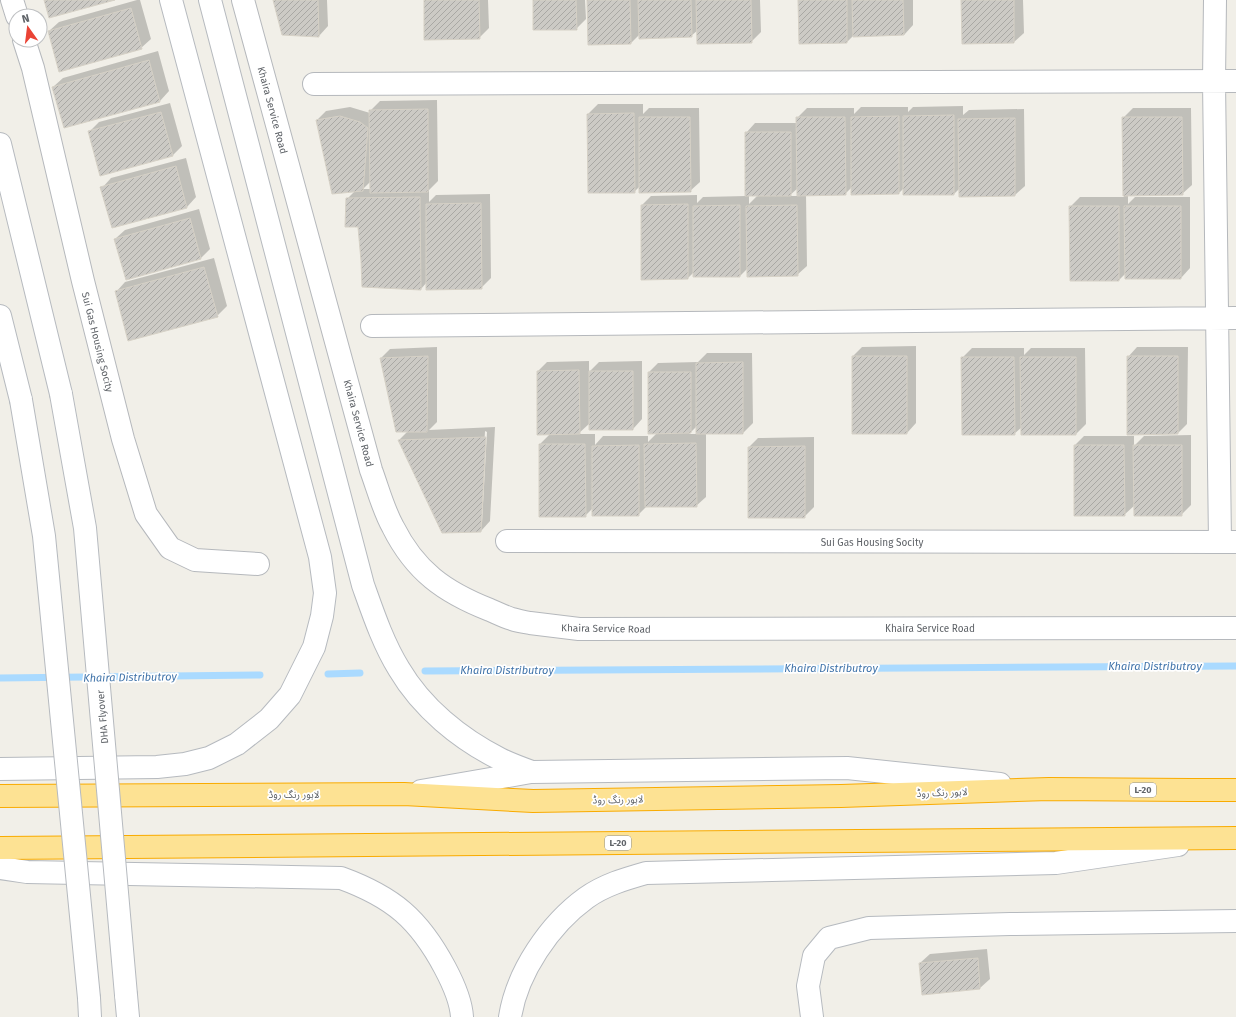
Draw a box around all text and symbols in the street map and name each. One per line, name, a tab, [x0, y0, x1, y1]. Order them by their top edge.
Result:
north arrow	[8, 8, 48, 48]
text: N	[21, 12, 31, 26]
street label: Khaira Service Road	[255, 65, 289, 155]
street label: Sui Gas Housing Socity	[79, 291, 115, 394]
street label: Khaira Service Road	[341, 378, 375, 468]
street label: Sui Gas Housing Socity	[821, 537, 923, 549]
street label: Khaira Service Road	[561, 622, 651, 636]
street label: Khaira Service Road	[885, 623, 975, 635]
water label: Khaira Distributroy	[1108, 660, 1202, 673]
water label: Khaira Distributroy	[784, 662, 878, 675]
water label: Khaira Distributroy	[460, 664, 554, 677]
water label: Khaira Distributroy	[83, 670, 178, 685]
street label: DHA Flyover	[95, 689, 111, 744]
road number: L-20	[1130, 783, 1156, 797]
street label: لاہور رنگ روڈ	[916, 786, 968, 800]
street label: لاہور رنگ روڈ	[269, 789, 319, 801]
street label: لاہور رنگ روڈ	[592, 794, 644, 806]
road number: L-20	[605, 836, 631, 850]

